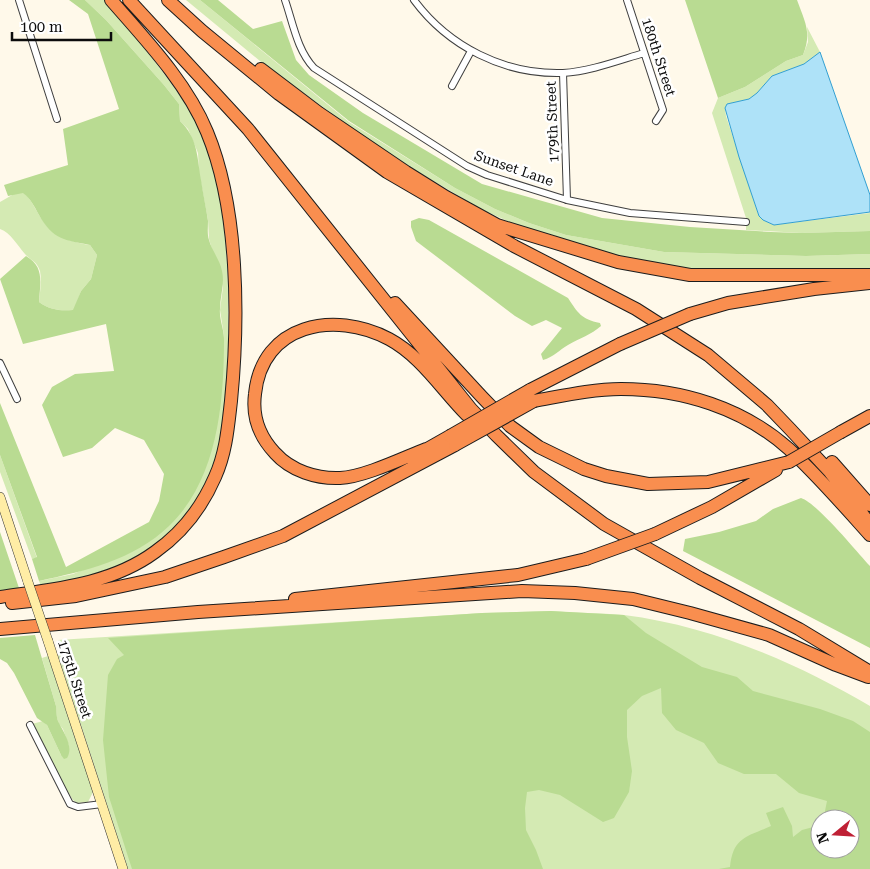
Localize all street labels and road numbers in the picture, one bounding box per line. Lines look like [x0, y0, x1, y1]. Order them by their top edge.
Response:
street label: 180th Street [639, 16, 679, 98]
street label: 179th Street [543, 81, 561, 163]
street label: Sunset Lane [472, 147, 556, 189]
street label: 175th Street [55, 638, 95, 720]

